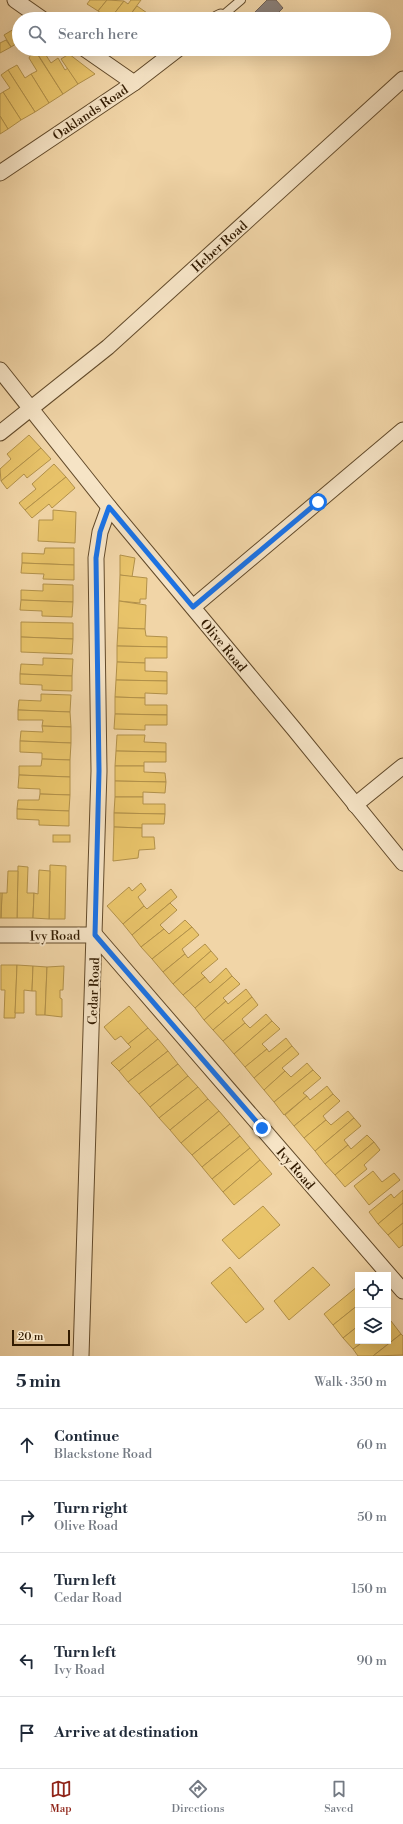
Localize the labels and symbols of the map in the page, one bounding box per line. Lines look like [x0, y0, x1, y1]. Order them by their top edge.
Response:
street label: Oaklands Road [50, 81, 132, 144]
street label: Heber Road [189, 217, 251, 276]
route start [309, 493, 327, 511]
street label: Olive Road [197, 616, 250, 676]
street label: Ivy Road [30, 928, 81, 944]
street label: Cedar Road [85, 956, 103, 1025]
route end [253, 1119, 271, 1137]
street label: Ivy Road [273, 1144, 318, 1193]
scale bar [12, 1328, 70, 1347]

